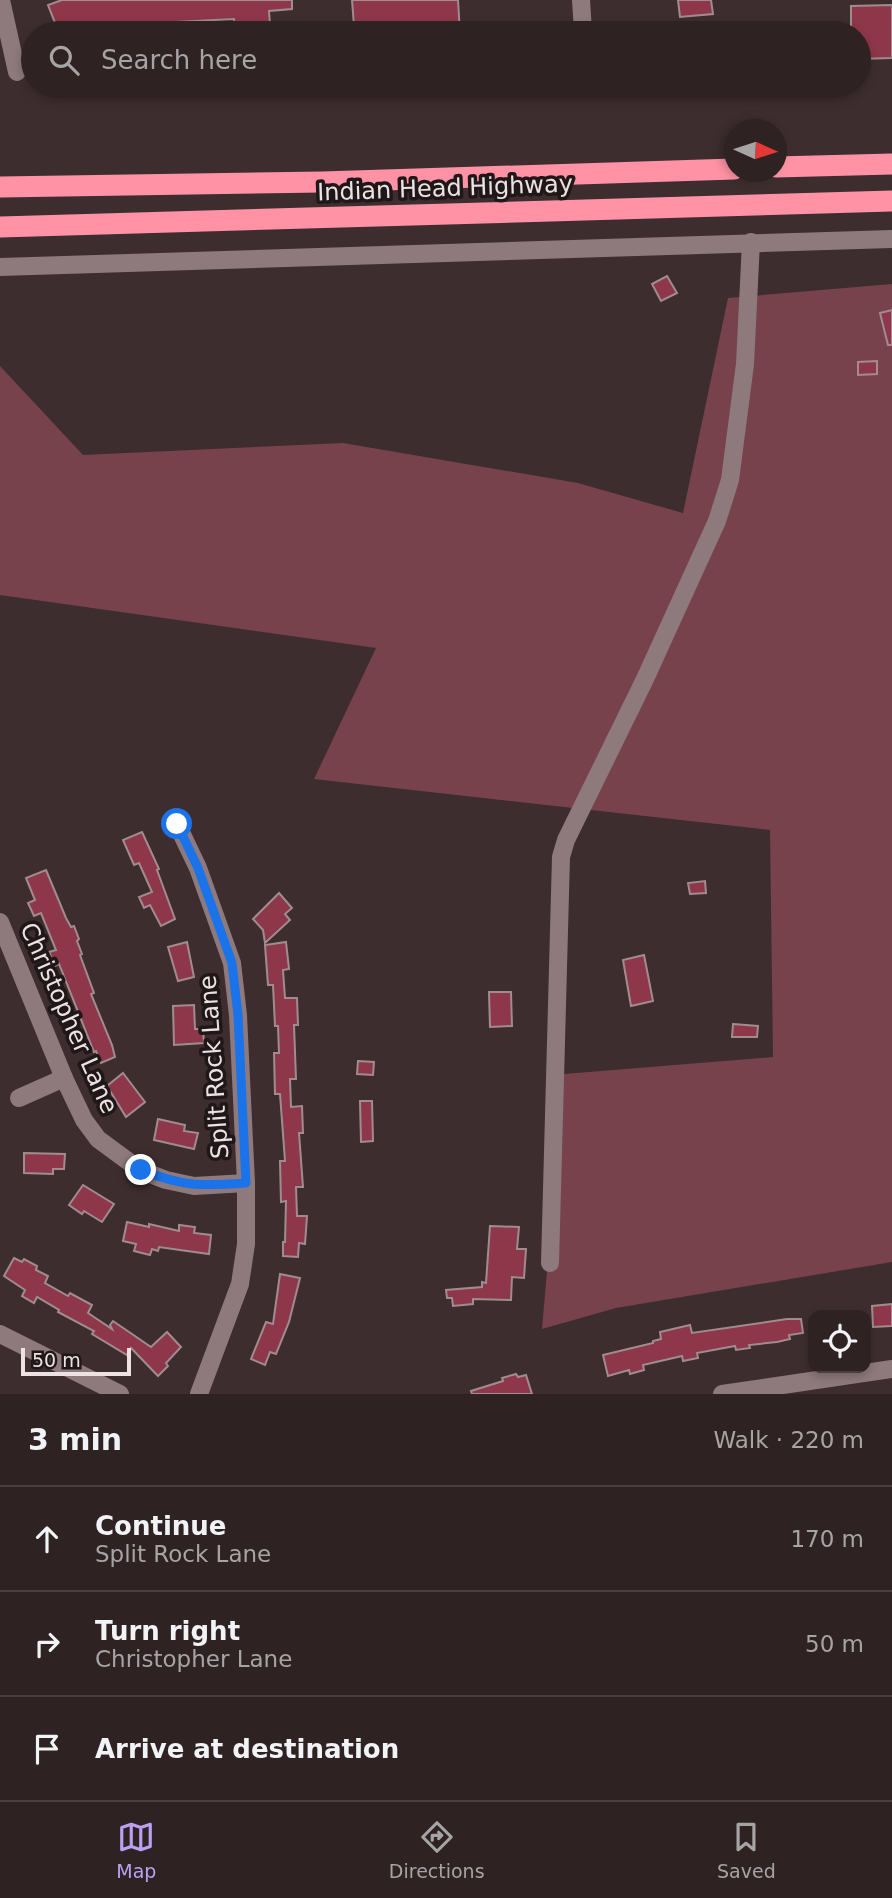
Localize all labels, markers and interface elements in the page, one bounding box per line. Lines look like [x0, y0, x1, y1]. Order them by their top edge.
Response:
search box [21, 21, 871, 98]
icon: search [45, 41, 83, 79]
text: Search here [101, 45, 257, 75]
north arrow [724, 119, 787, 182]
street label: Indian Head Highway [317, 170, 573, 206]
route start [161, 808, 192, 839]
street label: Christopher Lane [14, 918, 124, 1118]
street label: Split Rock Lane [194, 974, 234, 1160]
route end [125, 1154, 156, 1185]
map controls [808, 1310, 871, 1373]
button: locate [808, 1310, 871, 1373]
scale bar [21, 1345, 131, 1377]
text: 50 m [32, 1349, 81, 1371]
text: 3 min [28, 1422, 122, 1457]
text: Walk · 220 m [713, 1427, 864, 1453]
text: Continue [95, 1511, 226, 1541]
icon: ahead [28, 1520, 66, 1558]
text: 170 m [790, 1526, 864, 1552]
text: Split Rock Lane [95, 1541, 271, 1567]
text: Turn right [95, 1616, 240, 1646]
icon: right [28, 1625, 66, 1663]
text: 50 m [805, 1631, 864, 1657]
text: Christopher Lane [95, 1646, 292, 1672]
icon: arrive [28, 1730, 66, 1768]
text: Arrive at destination [95, 1734, 399, 1764]
tab: Map [116, 1818, 156, 1882]
tab: Directions [389, 1818, 485, 1882]
tab: Saved [717, 1818, 776, 1882]

